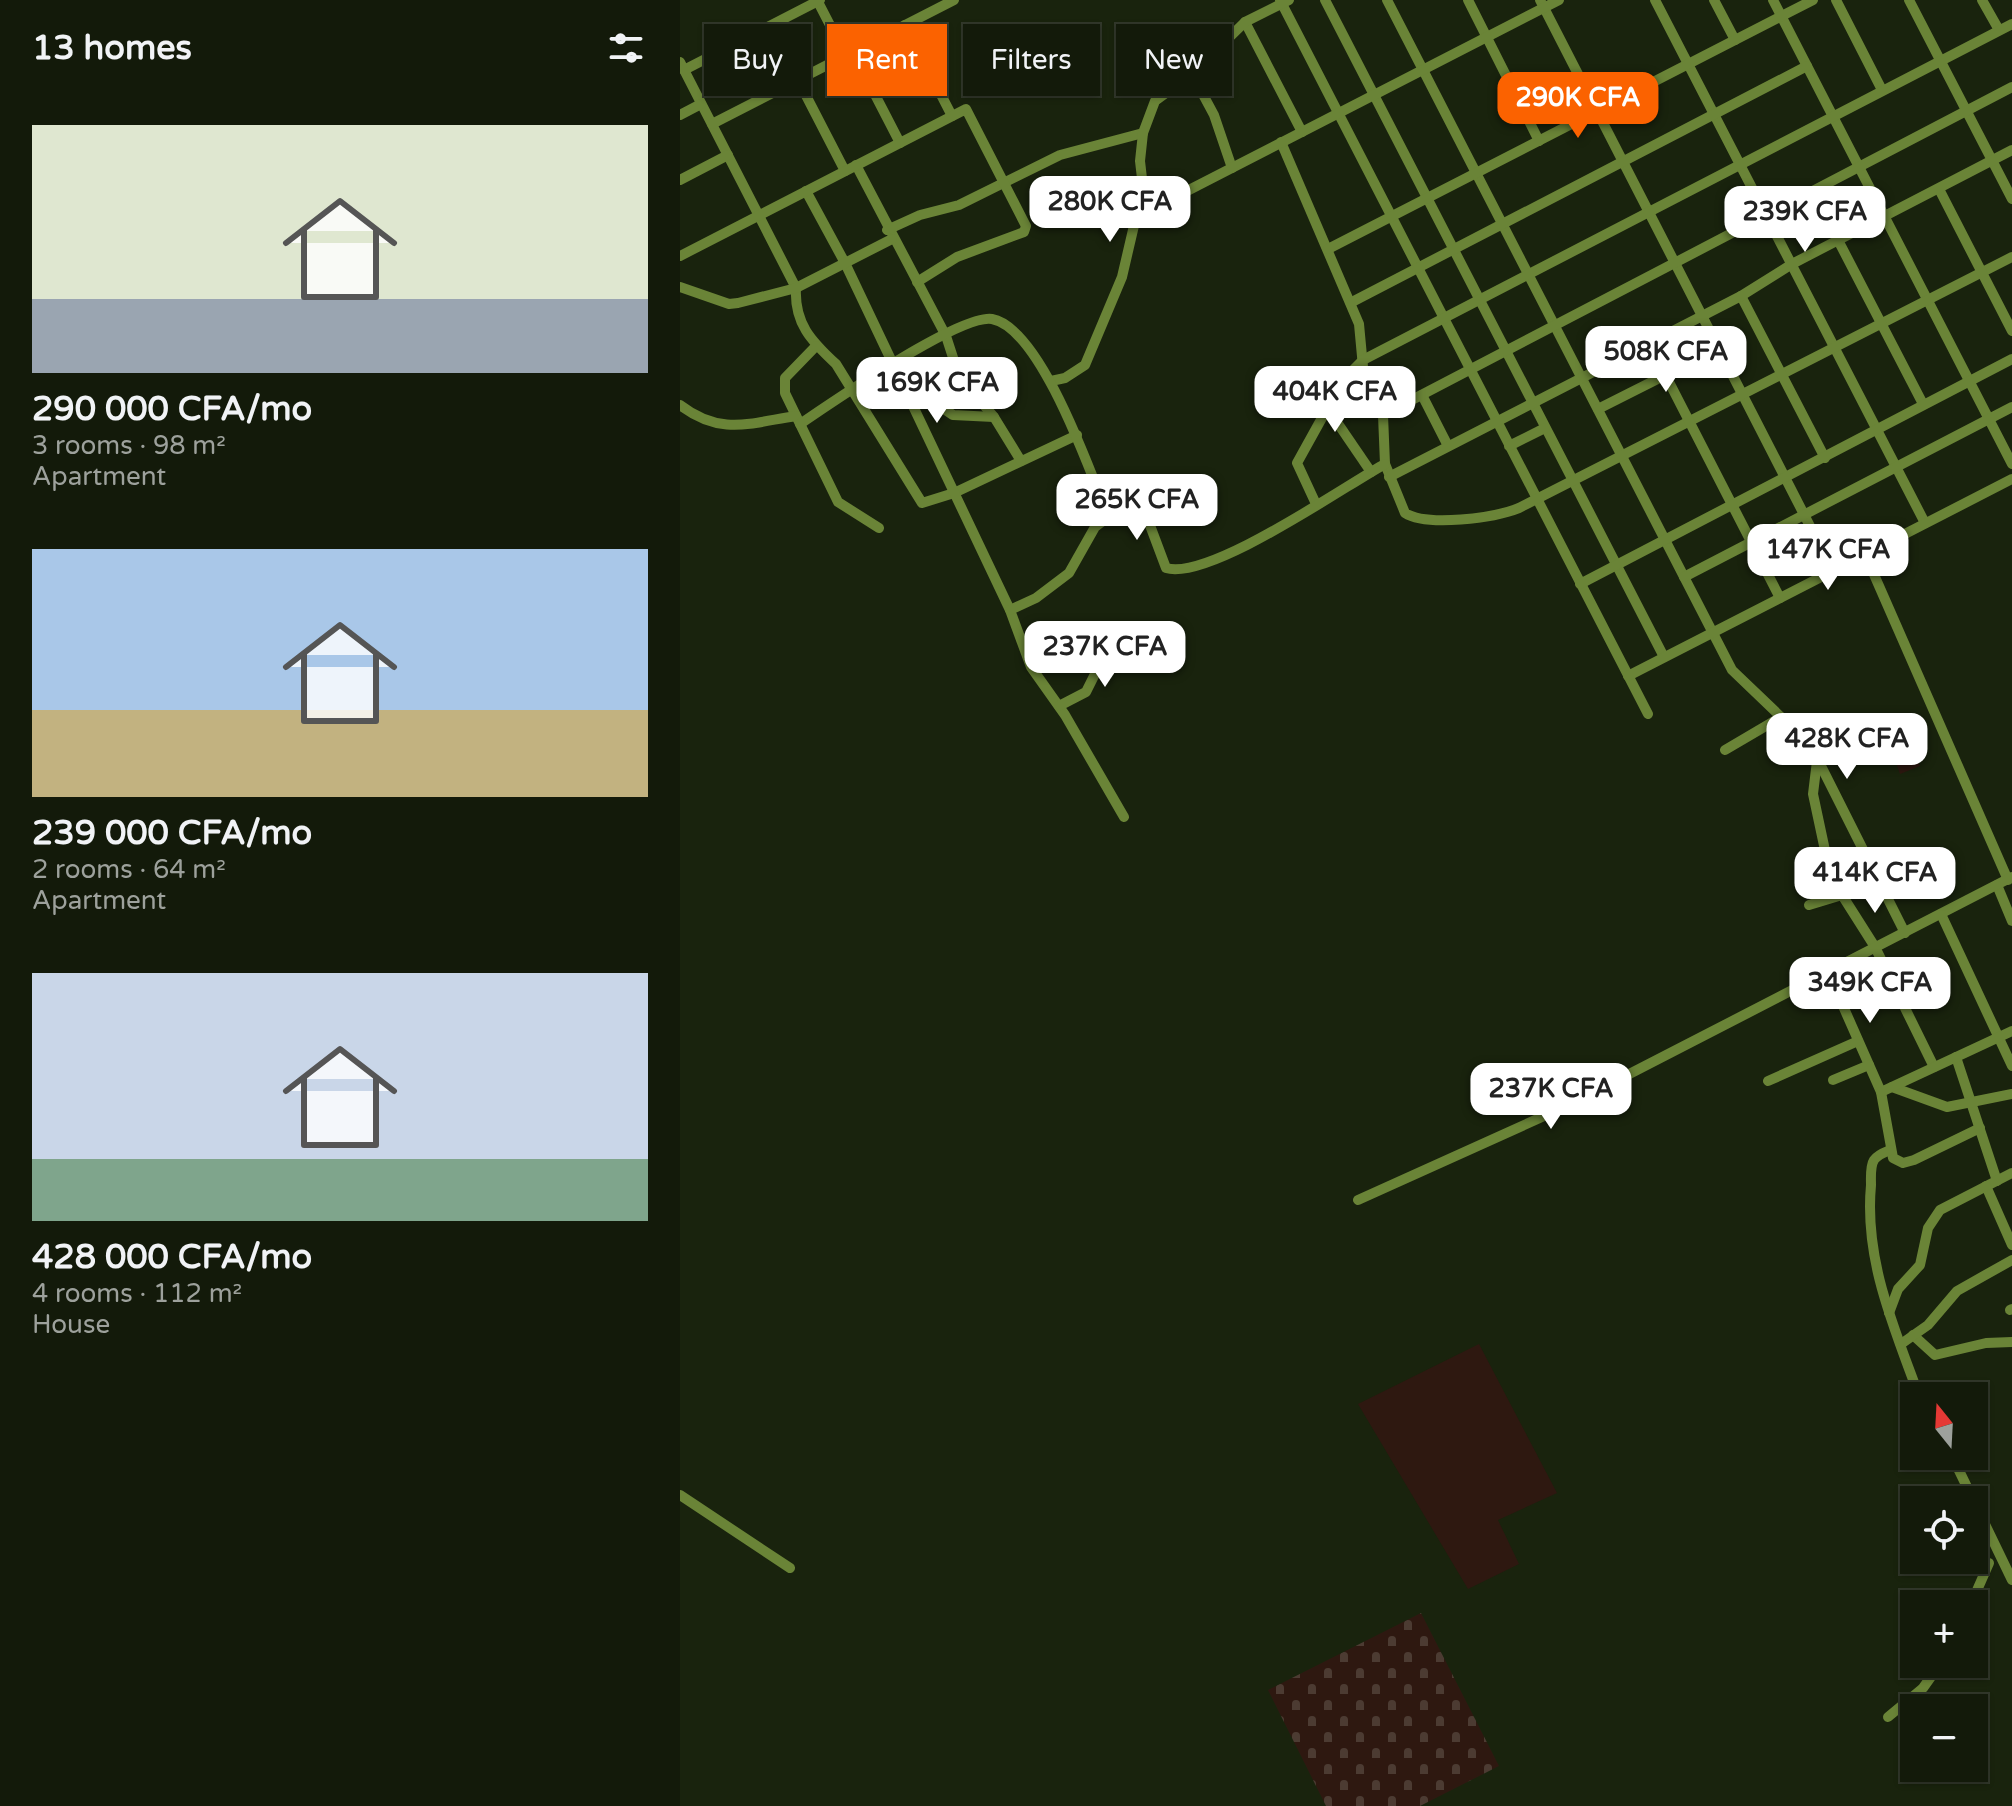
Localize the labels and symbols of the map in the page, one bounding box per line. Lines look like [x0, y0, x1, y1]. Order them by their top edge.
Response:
pin: 290K CFA [1495, 72, 1661, 140]
pin: 280K CFA [1027, 176, 1193, 244]
pin: 239K CFA [1722, 186, 1888, 254]
pin: 508K CFA [1583, 326, 1749, 394]
pin: 169K CFA [854, 357, 1020, 425]
pin: 404K CFA [1252, 366, 1418, 434]
pin: 265K CFA [1054, 474, 1220, 542]
pin: 147K CFA [1745, 524, 1911, 592]
pin: 237K CFA [1022, 621, 1188, 689]
pin: 428K CFA [1764, 713, 1930, 781]
pin: 414K CFA [1792, 847, 1958, 915]
pin: 349K CFA [1787, 957, 1953, 1025]
pin: 237K CFA [1468, 1063, 1634, 1131]
north arrow [1900, 1382, 1988, 1470]

